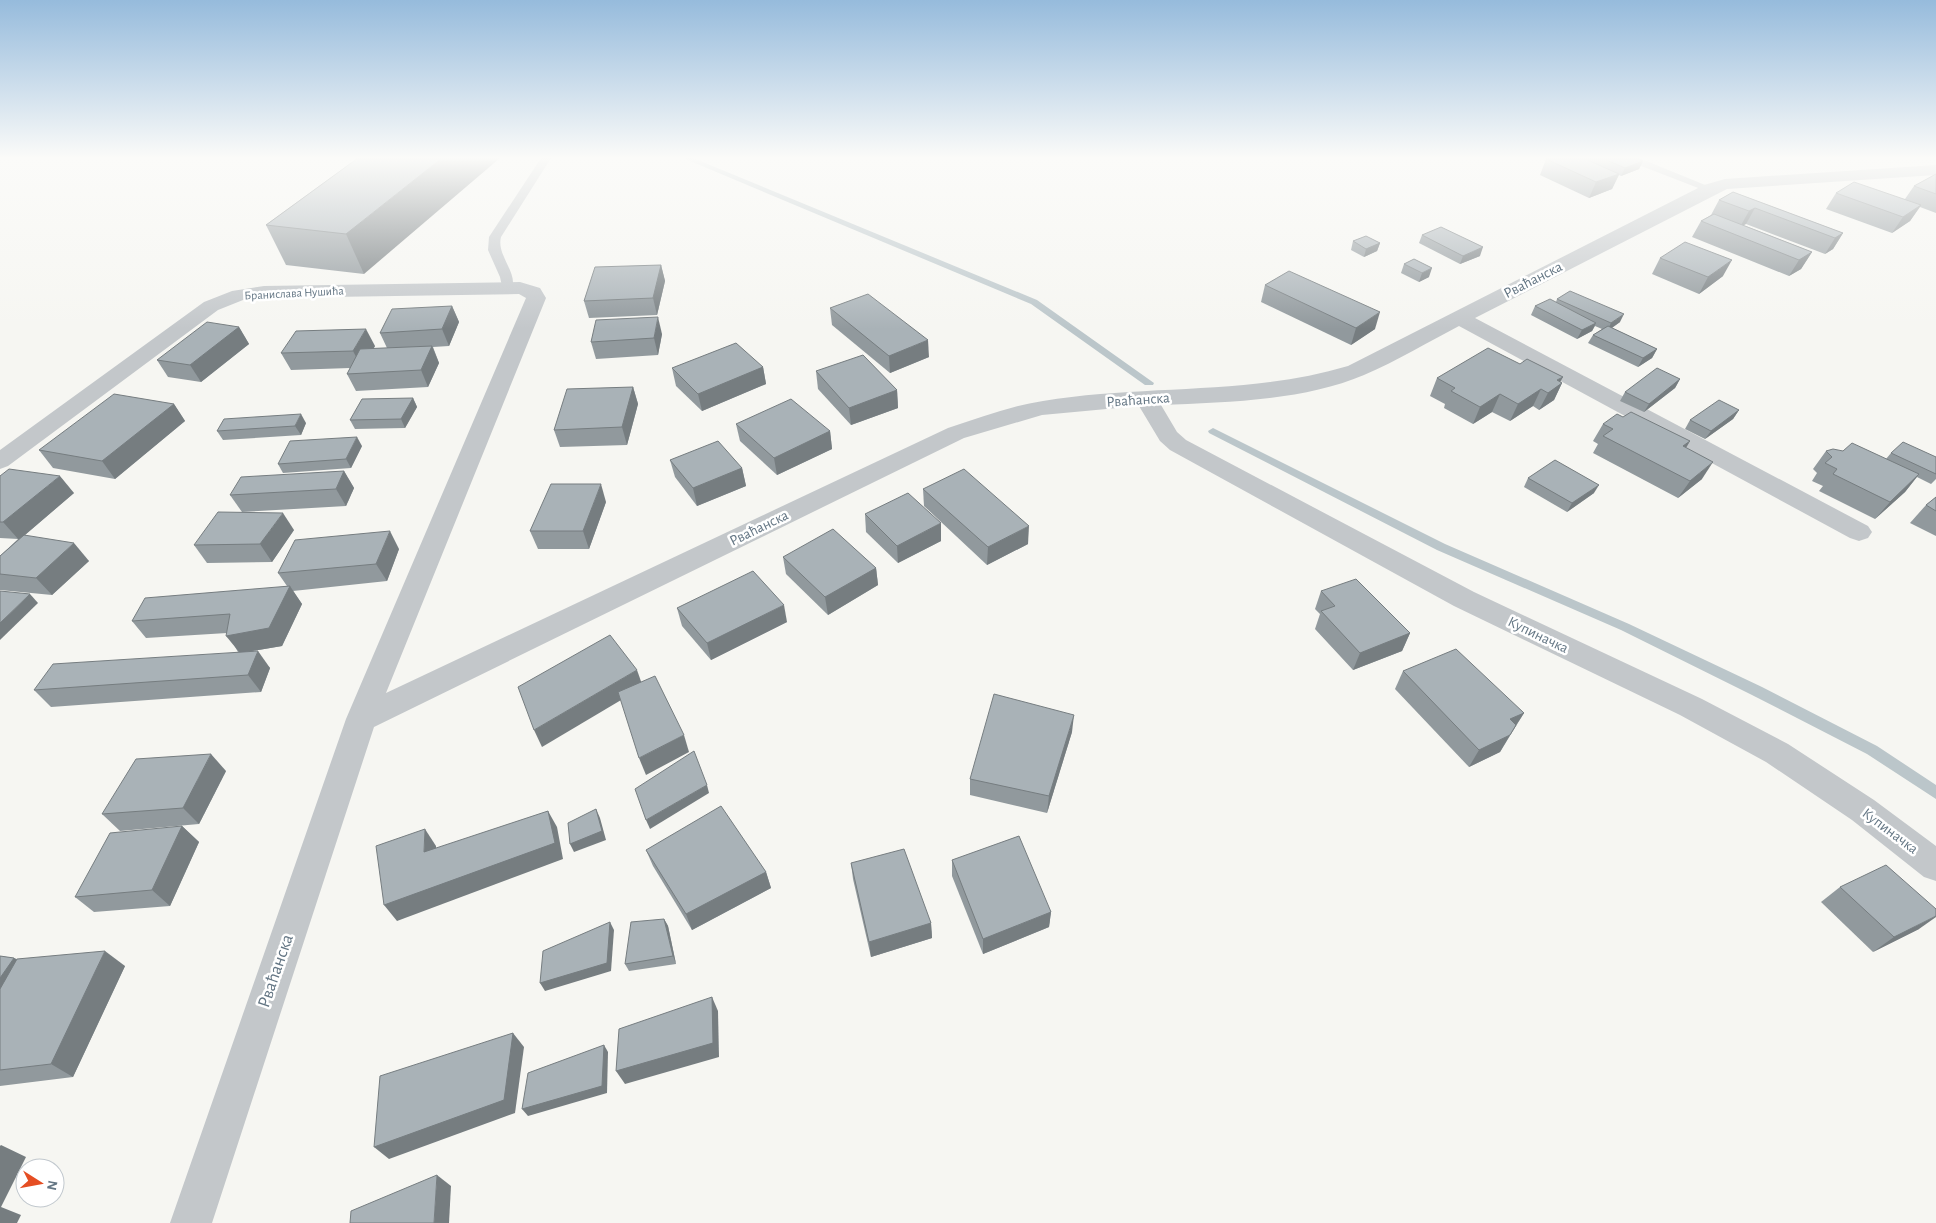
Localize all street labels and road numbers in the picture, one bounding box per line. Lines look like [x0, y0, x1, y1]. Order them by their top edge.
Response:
street label: Рваћанска [1501, 259, 1565, 301]
street label: Бранислава Нушића [244, 284, 345, 303]
street label: Рваћанска [1106, 390, 1170, 410]
street label: Рваћанска [727, 507, 791, 549]
street label: Купиначка [1505, 614, 1571, 656]
street label: Купиначка [1859, 805, 1921, 857]
street label: Рваћанска [255, 932, 297, 1010]

